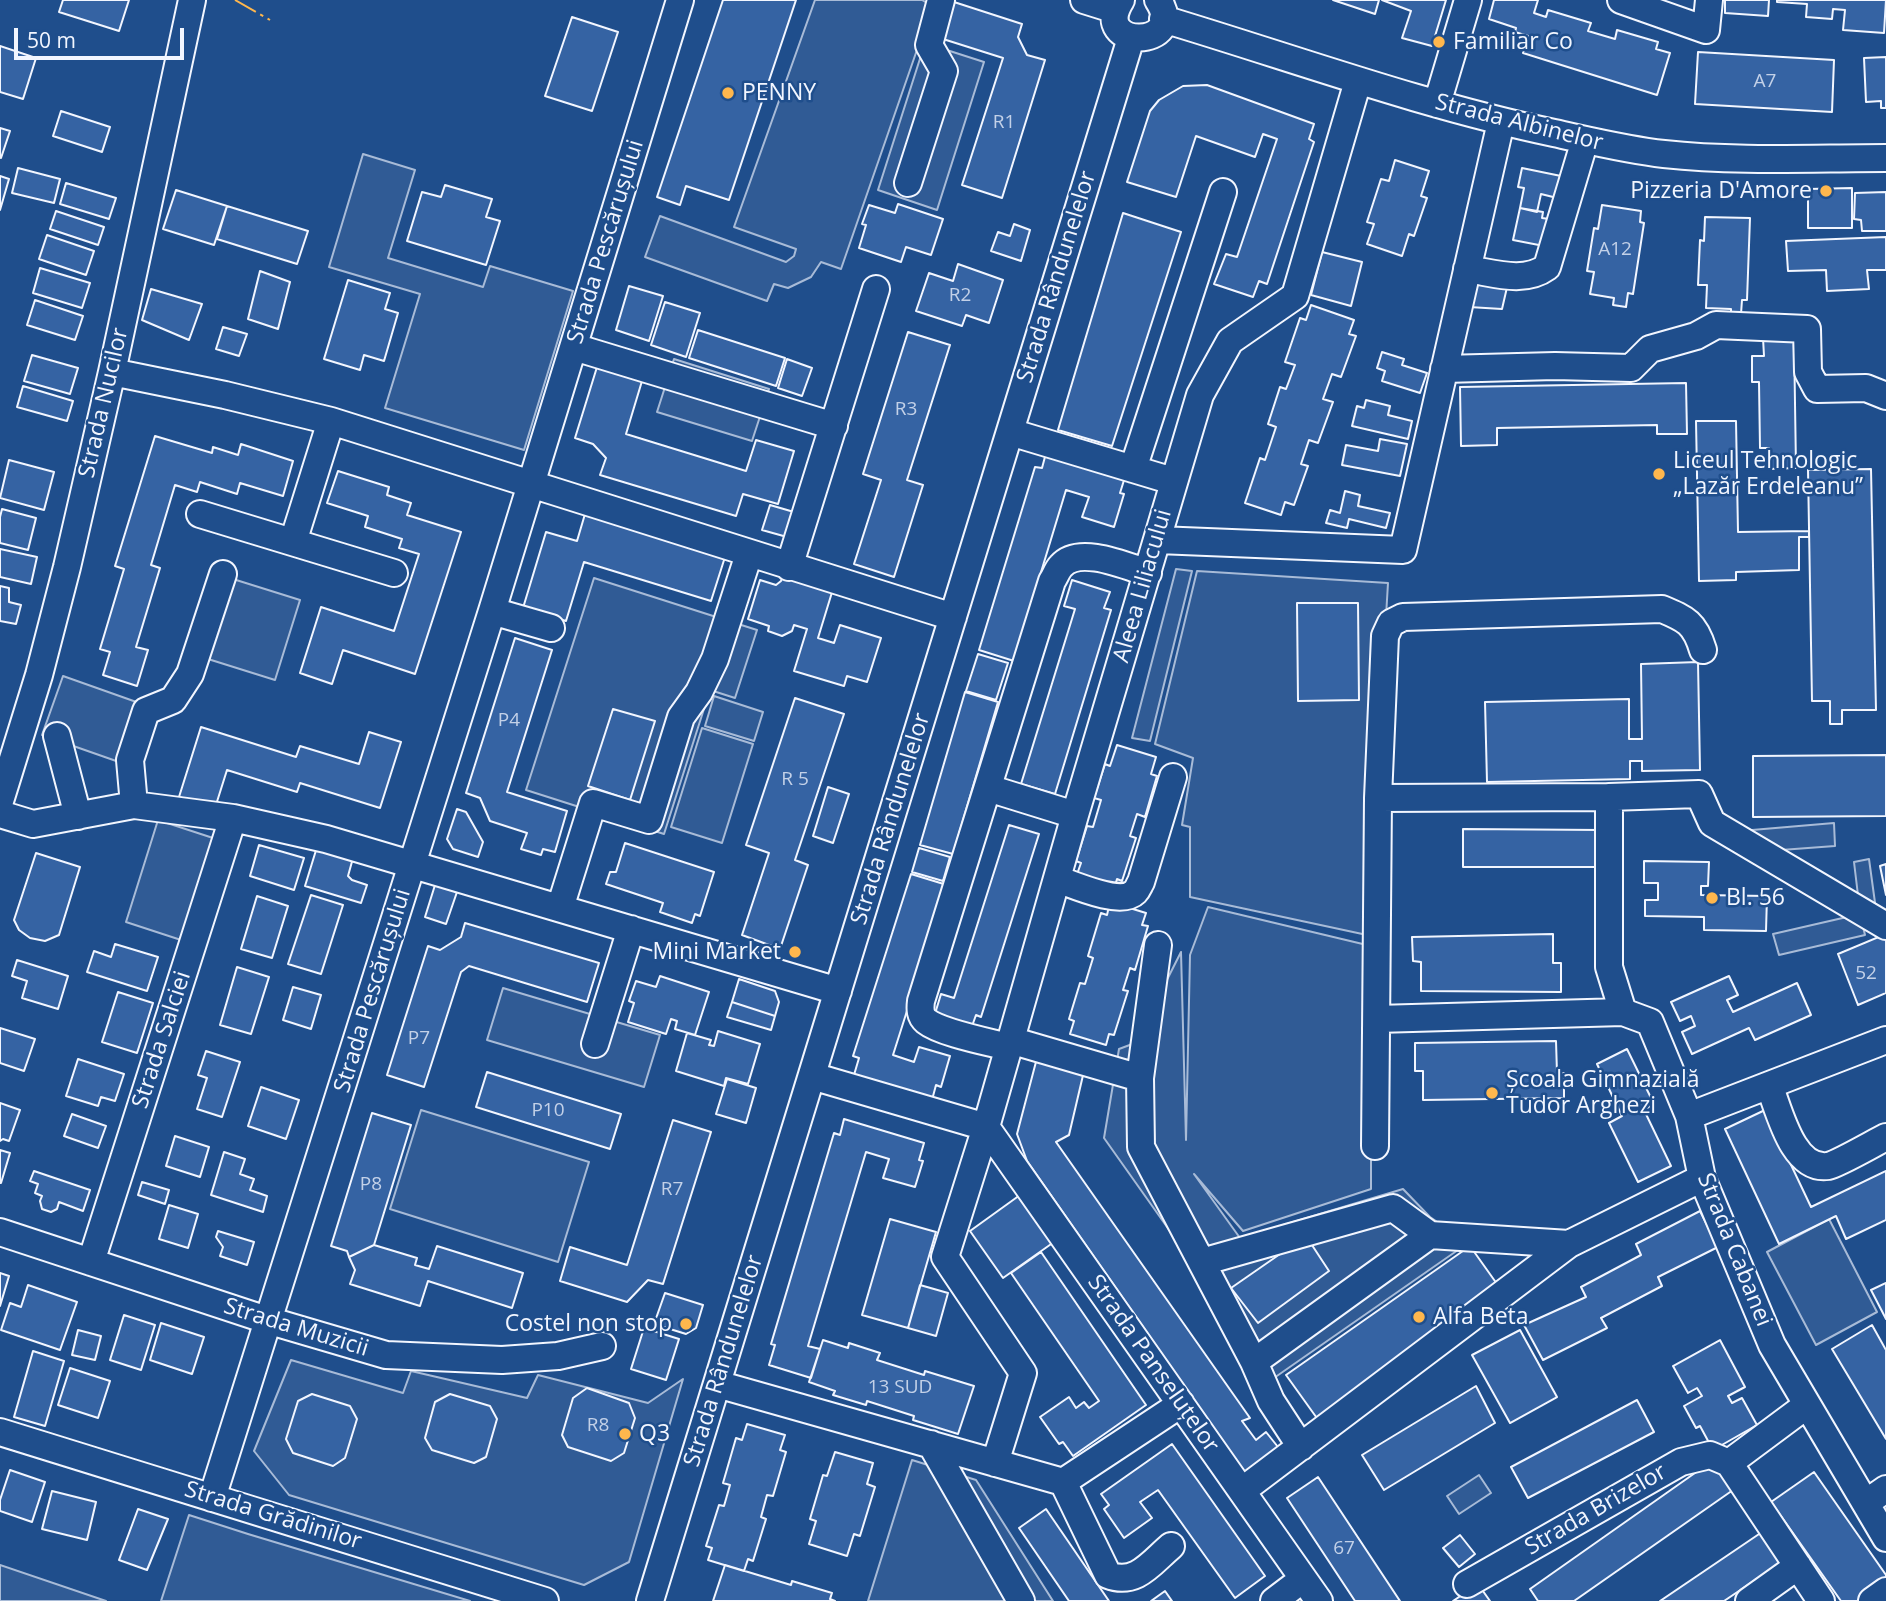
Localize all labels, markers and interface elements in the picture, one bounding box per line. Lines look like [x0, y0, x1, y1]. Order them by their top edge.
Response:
scale bar [18, 14, 187, 58]
text: 50 m [27, 26, 76, 54]
place label: Familiar Co [1453, 28, 1573, 56]
marker: Familiar Co [1431, 34, 1447, 50]
house number: A7 [1754, 71, 1776, 93]
place label: PENNY [742, 79, 816, 107]
marker: PENNY [720, 85, 736, 101]
street label: Strada Albinelor [1432, 89, 1606, 157]
house number: R1 [993, 112, 1015, 134]
street label: Strada Pescărușului [562, 137, 650, 347]
street label: Strada Rândunelelor [1012, 168, 1102, 386]
place label: Pizzeria D'Amore [1630, 177, 1812, 205]
marker: Pizzeria D'Amore [1818, 183, 1834, 199]
house number: A12 [1598, 239, 1632, 261]
house number: R2 [949, 285, 971, 307]
street label: Strada Nucilor [73, 325, 135, 481]
house number: R3 [895, 399, 917, 421]
place label: Liceul Tehnologic „Lazăr Erdeleanu” [1673, 447, 1863, 501]
marker: Liceul Tehnologic „Lazăr Erdeleanu” [1651, 466, 1667, 482]
street label: Aleea Liliacului [1108, 506, 1178, 666]
house number: P4 [498, 710, 520, 732]
street label: Strada Rândunelelor [846, 710, 936, 928]
house number: R 5 [781, 769, 809, 791]
place label: Bl. 56 [1726, 884, 1785, 912]
street label: Strada Pescărușului [329, 886, 417, 1096]
marker: Bl. 56 [1704, 890, 1720, 906]
place label: Mini Market [653, 938, 781, 966]
marker: Mini Market [787, 944, 803, 960]
house number: 52 [1855, 963, 1877, 985]
street label: Strada Salciei [127, 968, 197, 1112]
house number: P7 [408, 1028, 430, 1050]
place label: Școala Gimnazială Tudor Arghezi [1506, 1066, 1699, 1120]
marker: Școala Gimnazială Tudor Arghezi [1484, 1085, 1500, 1101]
house number: P10 [531, 1100, 565, 1122]
street label: Strada Cabanei [1691, 1169, 1777, 1331]
house number: P8 [360, 1174, 382, 1196]
house number: R7 [661, 1179, 683, 1201]
street label: Strada Rândunelelor [679, 1252, 769, 1470]
street label: Strada Panseluțelor [1081, 1270, 1225, 1458]
street label: Strada Muzicii [220, 1293, 372, 1363]
place label: Alfa Beta [1433, 1303, 1529, 1331]
marker: Alfa Beta [1411, 1309, 1427, 1325]
place label: Costel non stop [505, 1310, 672, 1338]
marker: Costel non stop [678, 1316, 694, 1332]
house number: 13 SUD [868, 1377, 932, 1399]
house number: R8 [587, 1415, 609, 1437]
place label: Q3 [639, 1420, 670, 1448]
marker: Q3 [617, 1426, 633, 1442]
street label: Strada Brizelor [1520, 1458, 1672, 1562]
street label: Strada Grădinilor [181, 1476, 365, 1556]
house number: 67 [1333, 1538, 1355, 1560]

